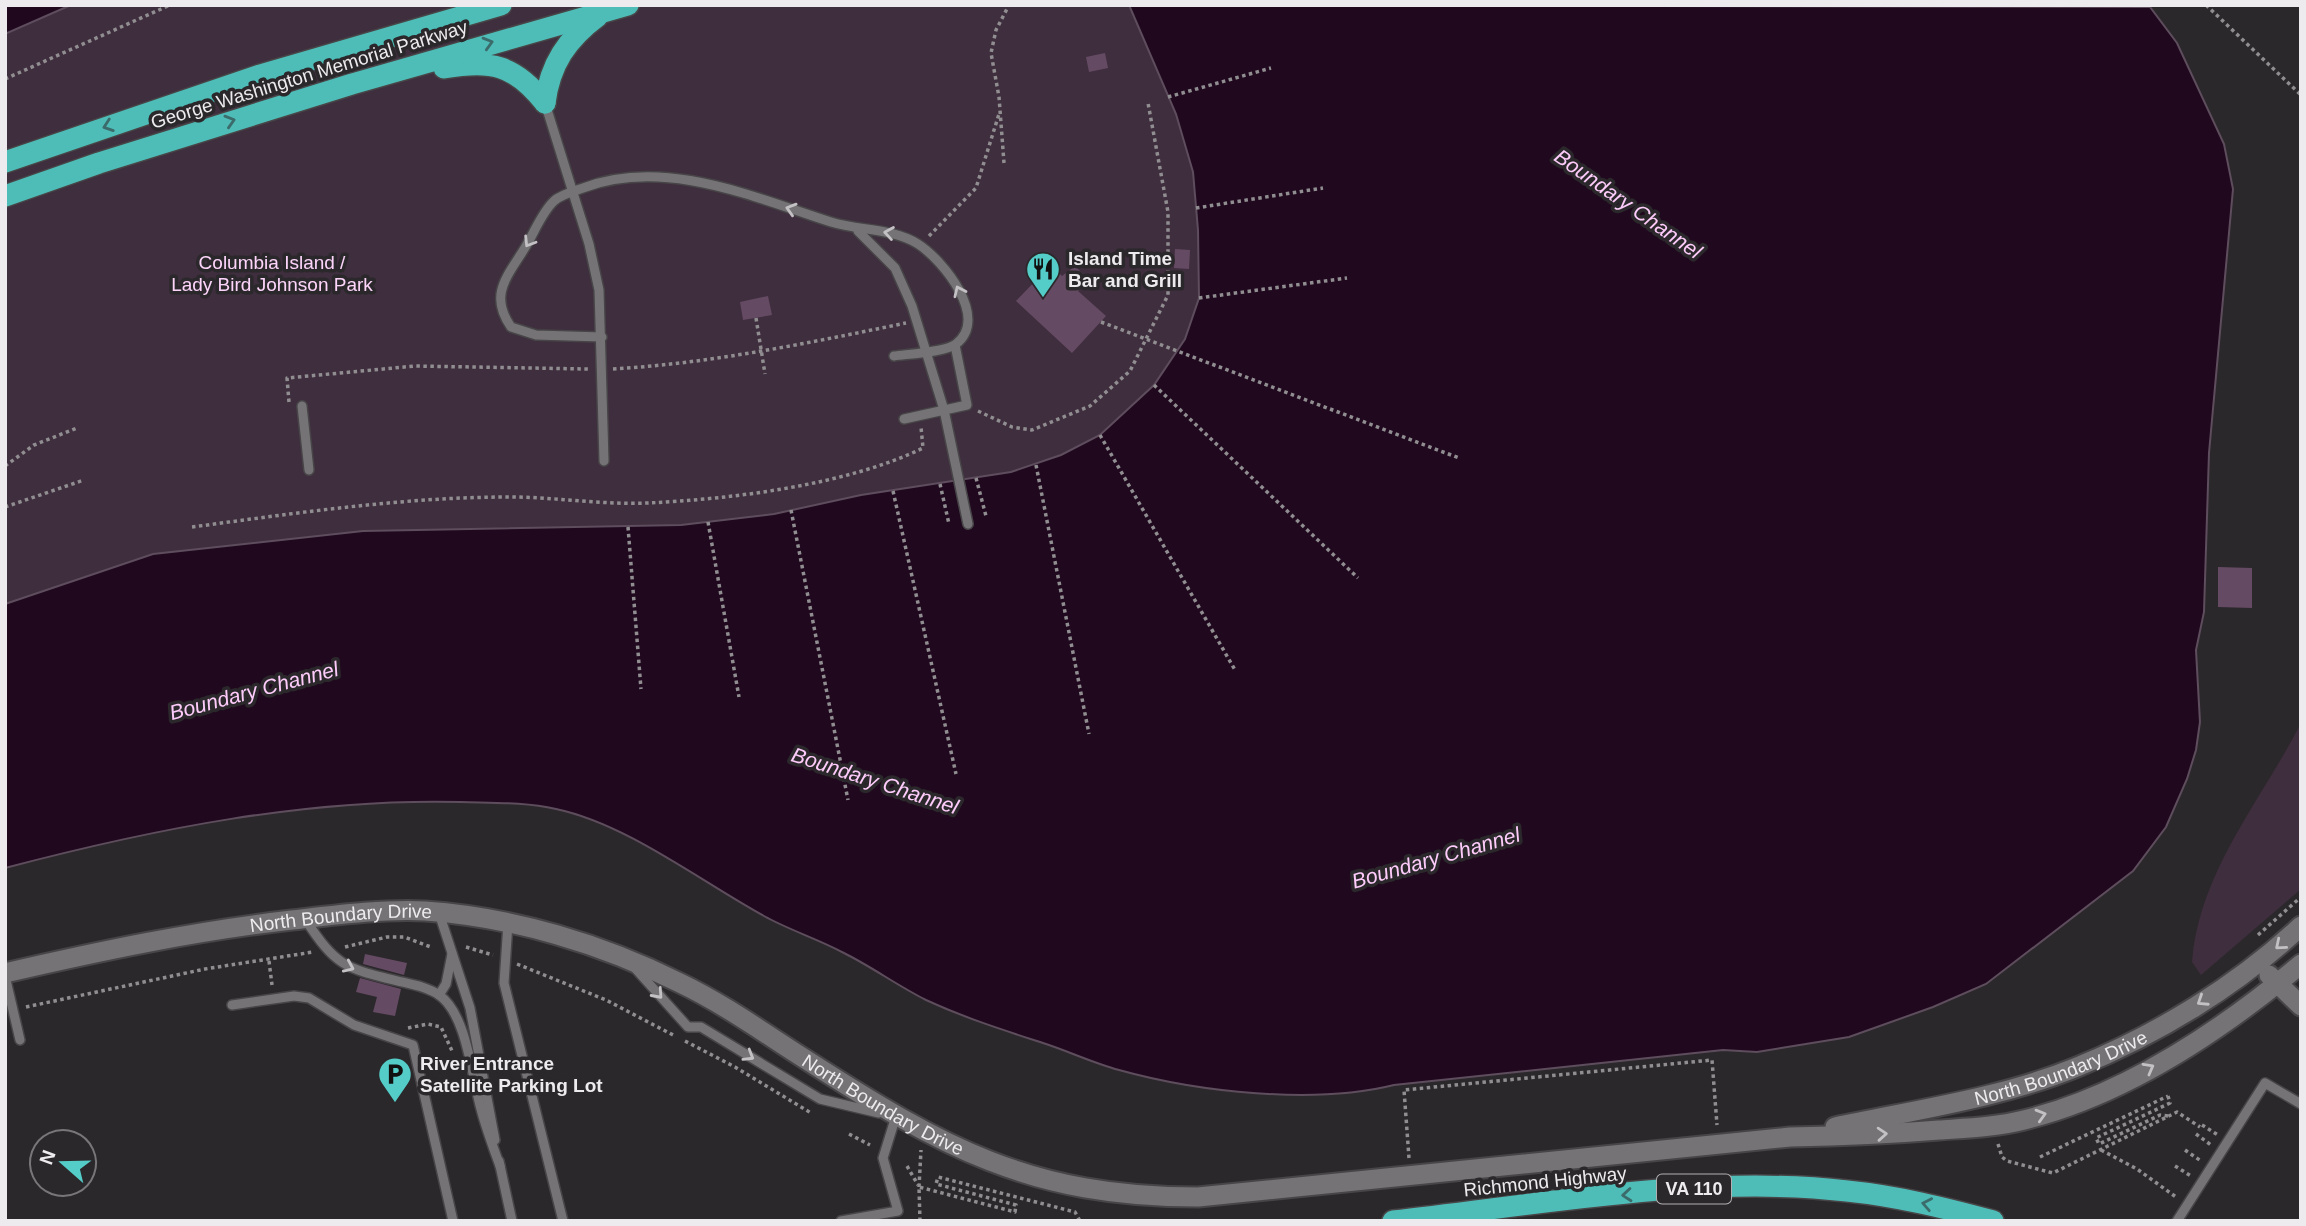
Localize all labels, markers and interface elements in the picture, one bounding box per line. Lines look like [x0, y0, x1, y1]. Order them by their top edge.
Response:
street label: George Washington Memorial Parkway [148, 16, 470, 133]
one-way arrow [481, 37, 493, 52]
one-way arrow [224, 115, 236, 130]
one-way arrow [102, 118, 114, 132]
water label: Boundary Channel [1550, 144, 1707, 264]
one-way arrow [786, 203, 798, 218]
one-way arrow [883, 226, 895, 241]
one-way arrow [524, 234, 537, 247]
place label: Island Time Bar and Grill [1068, 248, 1182, 291]
restaurant icon: Island Time Bar and Grill [1024, 250, 1062, 299]
park label: Columbia Island / Lady Bird Johnson Park [171, 252, 373, 295]
one-way arrow [953, 286, 967, 298]
water label: Boundary Channel [167, 657, 342, 724]
water label: Boundary Channel [789, 743, 963, 819]
water label: Boundary Channel [1349, 822, 1524, 893]
street label: North Boundary Drive [249, 901, 433, 936]
one-way arrow [2275, 937, 2288, 949]
one-way arrow [342, 959, 355, 973]
one-way arrow [650, 986, 663, 999]
one-way arrow [2196, 993, 2209, 1006]
street label: North Boundary Drive [1972, 1026, 2151, 1109]
one-way arrow [741, 1047, 754, 1060]
street label: North Boundary Drive [798, 1050, 967, 1160]
place label: River Entrance Satellite Parking Lot [420, 1053, 603, 1096]
parking icon: River Entrance Satellite Parking Lot [376, 1055, 414, 1104]
one-way arrow [2142, 1063, 2154, 1076]
one-way arrow [2035, 1109, 2047, 1124]
one-way arrow [1877, 1127, 1888, 1142]
north arrow [28, 1128, 98, 1198]
text: N [35, 1147, 60, 1167]
street label: Richmond Highway [1463, 1162, 1628, 1200]
road number: VA 110 [1657, 1174, 1731, 1204]
one-way arrow [1621, 1187, 1632, 1202]
one-way arrow [1921, 1197, 1933, 1212]

